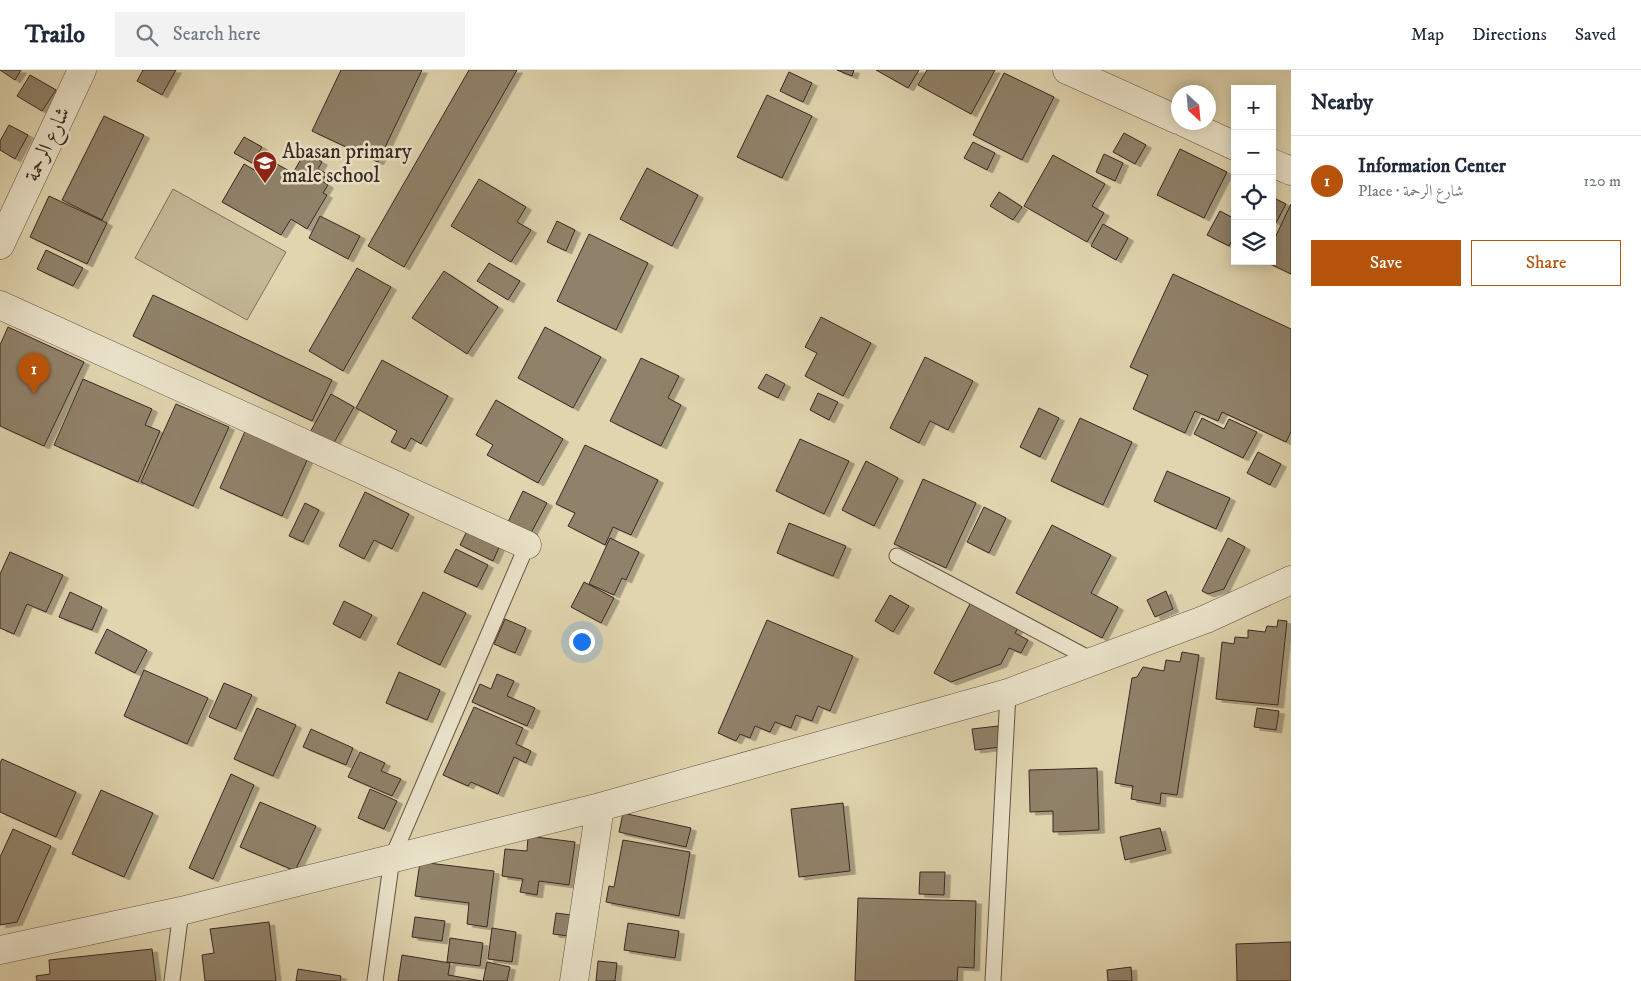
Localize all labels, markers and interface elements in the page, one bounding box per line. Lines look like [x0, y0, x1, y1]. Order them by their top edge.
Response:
search box [115, 12, 465, 57]
text: Trailo [25, 20, 85, 50]
icon: search [133, 21, 161, 49]
text: Search here [173, 23, 261, 46]
text: Map [1411, 24, 1444, 46]
text: Directions [1472, 24, 1547, 46]
text: Saved [1575, 24, 1616, 46]
north arrow [1171, 85, 1216, 130]
map controls [1231, 85, 1276, 265]
button: + [1231, 85, 1276, 130]
text: Nearby [1311, 90, 1373, 116]
street label: شارع الرحمة [19, 103, 80, 188]
button: − [1231, 130, 1276, 175]
place label: Abasan primary male school [282, 139, 413, 189]
school or university icon: Abasan primary male school [252, 150, 278, 184]
text: Information Center [1358, 155, 1506, 178]
text: 1 [1324, 171, 1330, 191]
text: 120 m [1583, 171, 1621, 191]
button: locate [1231, 175, 1276, 220]
text: Place · شارع الرحمة [1358, 181, 1464, 201]
button: layers [1231, 220, 1276, 265]
button: Save [1311, 240, 1461, 286]
button: Share [1471, 240, 1621, 286]
pin: 1 [18, 353, 50, 394]
your location [569, 629, 595, 655]

